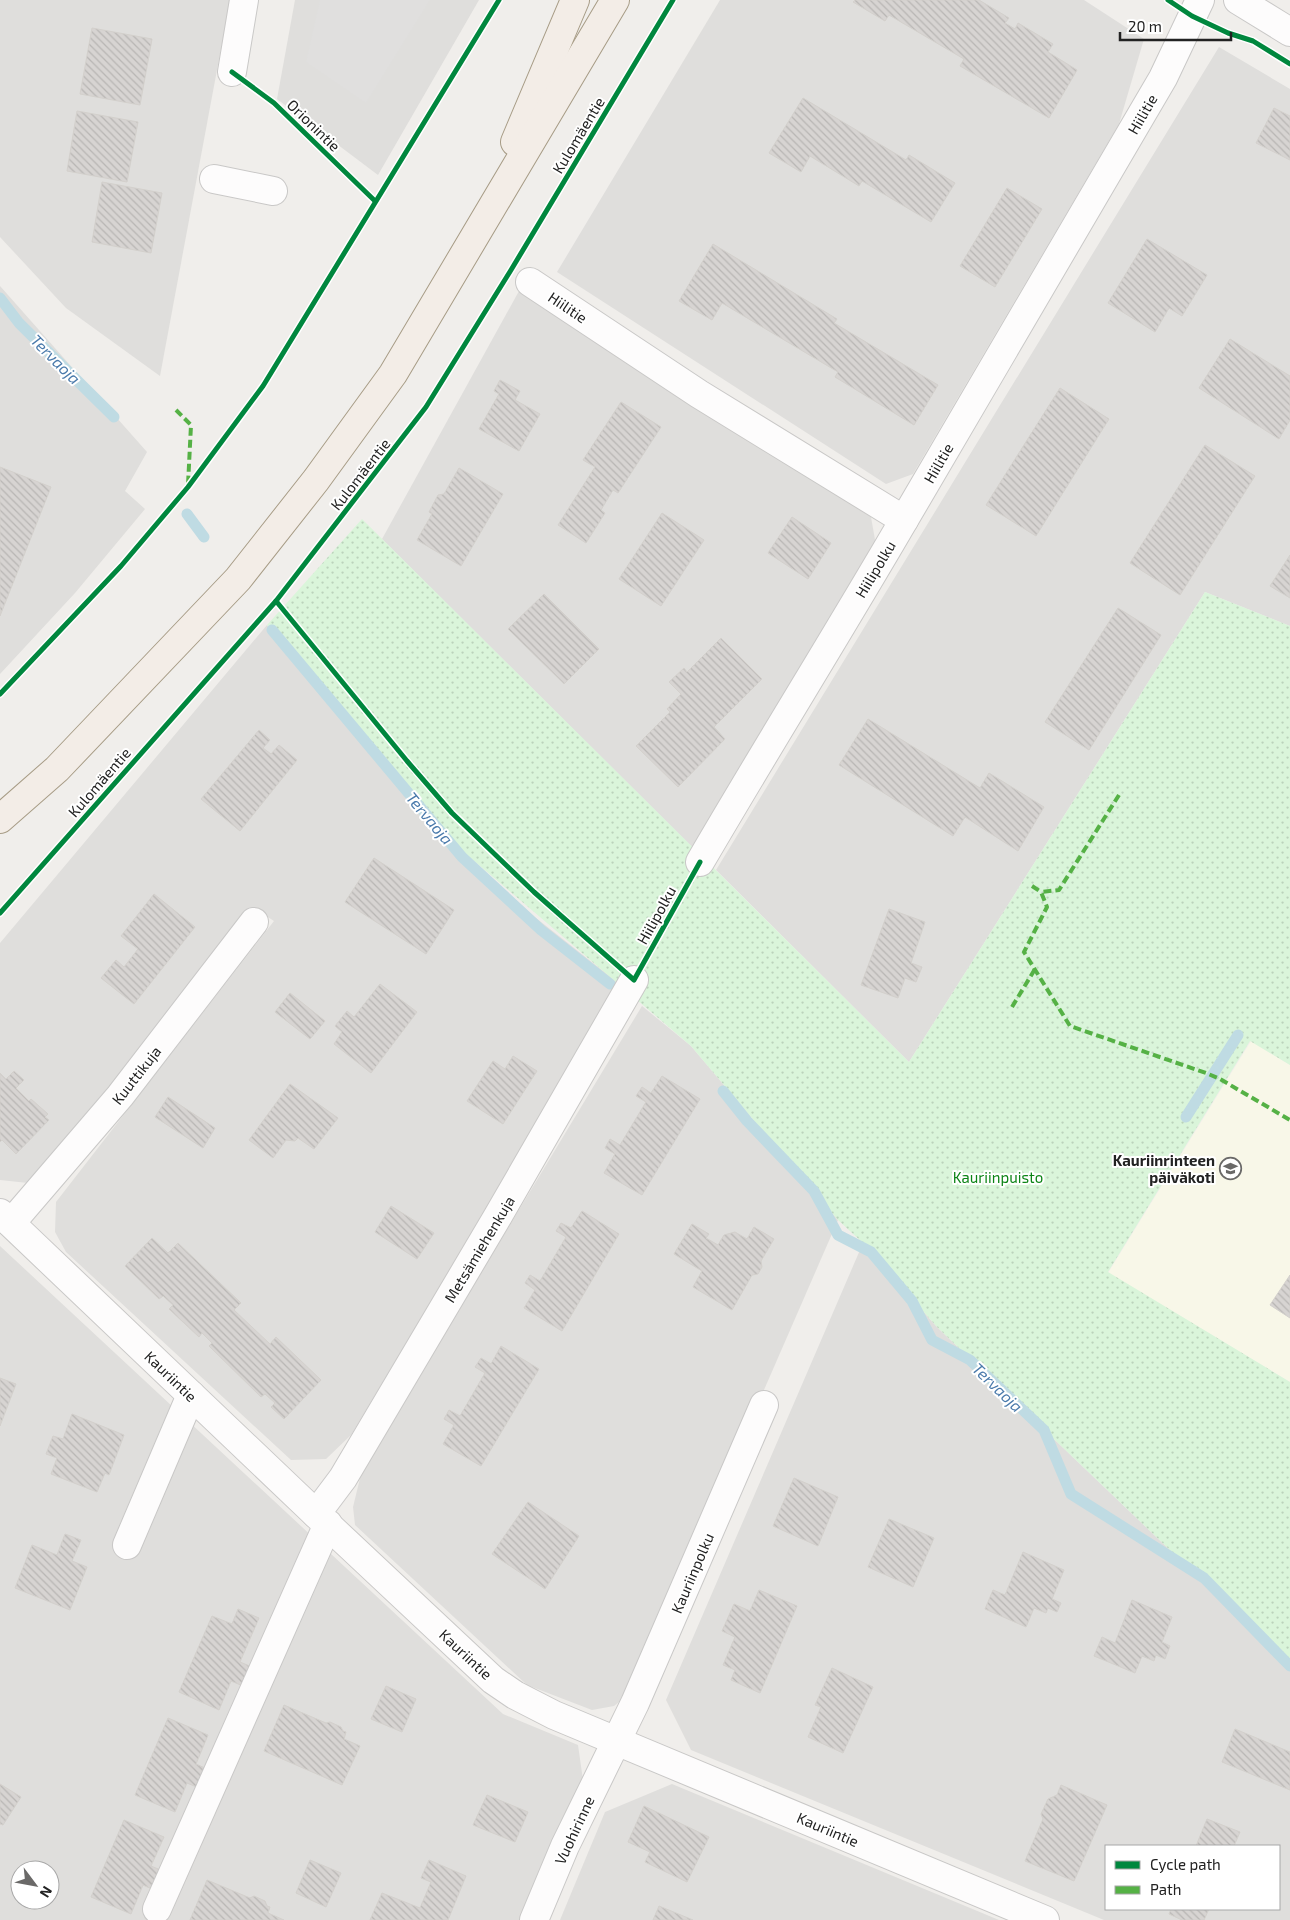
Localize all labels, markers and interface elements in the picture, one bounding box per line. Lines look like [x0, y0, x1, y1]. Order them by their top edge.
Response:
scale bar [1120, 10, 1231, 42]
text: 20 m [1128, 17, 1162, 35]
street label: Hiilitie [1123, 91, 1161, 137]
street label: Kulomäentie [548, 94, 608, 176]
street label: Orionintie [284, 95, 344, 155]
street label: Hiilitie [545, 287, 591, 327]
water label: Tervaoja [27, 330, 85, 388]
street label: Kulomäentie [326, 435, 394, 513]
street label: Hiilitie [919, 440, 957, 486]
street label: Hiilipolku [851, 537, 899, 601]
street label: Kulomäentie [64, 744, 134, 820]
water label: Tervaoja [402, 788, 457, 849]
street label: Hiilipolku [633, 883, 679, 947]
street label: Kuuttikuja [108, 1042, 165, 1108]
place label: Kauriinrinteen päiväkoti [1113, 1151, 1215, 1186]
school or university icon: Kauriinrinteen päiväkoti [1219, 1157, 1243, 1181]
park label: Kauriinpuisto [953, 1168, 1043, 1186]
street label: Metsämiehenkuja [440, 1192, 519, 1306]
street label: Kauriintie [141, 1347, 201, 1405]
water label: Tervaoja [968, 1359, 1027, 1416]
street label: Kauriinpolku [667, 1530, 717, 1616]
street label: Kauriintie [436, 1625, 496, 1683]
street label: Vuohirinne [550, 1793, 598, 1867]
street label: Kauriintie [794, 1808, 862, 1850]
legend [1105, 1845, 1280, 1910]
text: Cycle path [1150, 1855, 1221, 1873]
north arrow [10, 1860, 60, 1910]
text: Path [1150, 1880, 1181, 1898]
text: N [37, 1883, 56, 1901]

